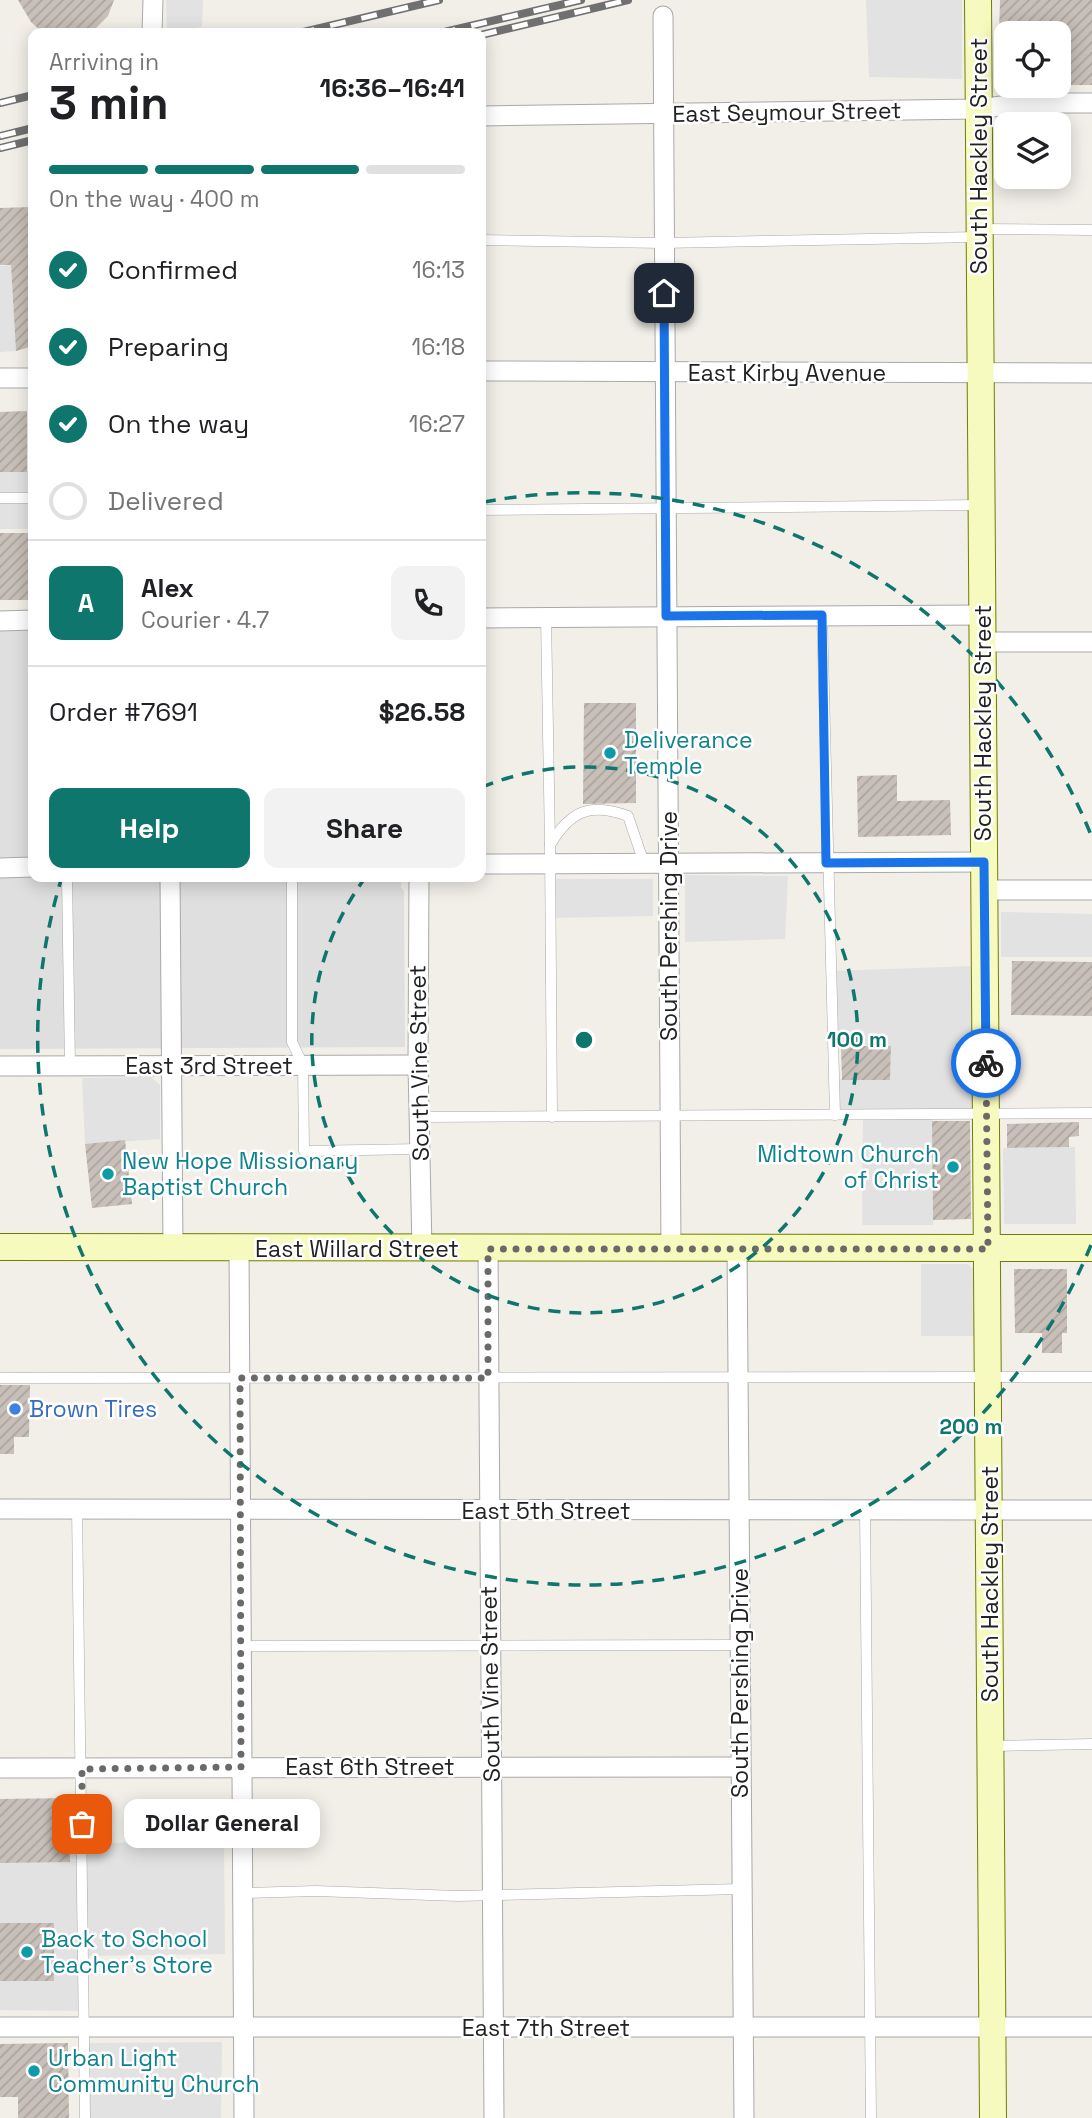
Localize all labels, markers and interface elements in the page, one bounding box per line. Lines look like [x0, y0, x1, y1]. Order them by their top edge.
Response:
map controls [994, 21, 1071, 189]
button: locate [994, 21, 1071, 98]
street label: South Hackley Street [964, 38, 994, 274]
text: Arriving in [49, 47, 159, 77]
text: 16:36–16:41 [320, 71, 465, 105]
text: 3 min [49, 74, 169, 132]
street label: East Seymour Street [672, 95, 902, 129]
button: layers [994, 112, 1071, 189]
text: On the way · 400 m [49, 184, 260, 214]
icon: check [49, 251, 87, 289]
text: Confirmed [108, 253, 238, 287]
text: 16:13 [412, 255, 465, 285]
pin [634, 263, 694, 323]
icon: home [645, 274, 683, 312]
icon: check [49, 328, 87, 366]
text: Preparing [108, 330, 229, 364]
text: 16:18 [412, 332, 465, 362]
street label: East Kirby Avenue [688, 358, 886, 388]
icon: check [49, 405, 87, 443]
text: On the way [108, 407, 249, 441]
text: 16:27 [409, 409, 465, 439]
text: Delivered [108, 484, 224, 518]
button: phone [391, 566, 465, 640]
text: Alex [141, 571, 194, 605]
text: A [78, 586, 94, 620]
text: Courier · 4.7 [141, 605, 269, 635]
street label: South Hackley Street [968, 605, 998, 841]
text: Order #7691 [49, 695, 198, 729]
text: $26.58 [379, 695, 465, 729]
place label: Deliverance Temple [624, 725, 753, 781]
marker: Deliverance Temple [602, 745, 618, 761]
button: Help [49, 788, 250, 868]
button: Share [264, 788, 465, 868]
street label: South Pershing Drive [654, 811, 684, 1041]
street label: South Vine Street [402, 965, 436, 1161]
text: 100 m [827, 1026, 887, 1053]
centre of rings [572, 1028, 596, 1052]
courier [951, 1028, 1021, 1098]
icon: bike [967, 1044, 1005, 1082]
street label: East 3rd Street [125, 1051, 293, 1081]
place label: Midtown Church of Christ [757, 1139, 939, 1195]
place label: New Hope Missionary Baptist Church [122, 1146, 358, 1202]
marker: Midtown Church of Christ [945, 1159, 961, 1175]
marker: New Hope Missionary Baptist Church [100, 1166, 116, 1182]
street label: East Willard Street [255, 1234, 459, 1264]
place label: Brown Tires [29, 1394, 157, 1424]
marker: Brown Tires [7, 1401, 23, 1417]
text: 200 m [940, 1413, 1002, 1440]
street label: South Hackley Street [975, 1466, 1005, 1702]
street label: East 5th Street [461, 1496, 631, 1526]
street label: South Pershing Drive [725, 1568, 755, 1798]
street label: South Vine Street [473, 1586, 507, 1782]
street label: East 6th Street [285, 1752, 455, 1782]
pin [52, 1794, 112, 1854]
callout: Dollar General [124, 1800, 320, 1848]
icon: bag [63, 1805, 101, 1843]
text: Dollar General [145, 1808, 299, 1838]
place label: Back to School Teacher's Store [41, 1924, 213, 1980]
marker: Back to School Teacher's Store [19, 1944, 35, 1960]
street label: East 7th Street [462, 2013, 630, 2043]
place label: Urban Light Community Church [48, 2043, 260, 2099]
marker: Urban Light Community Church [26, 2063, 42, 2079]

